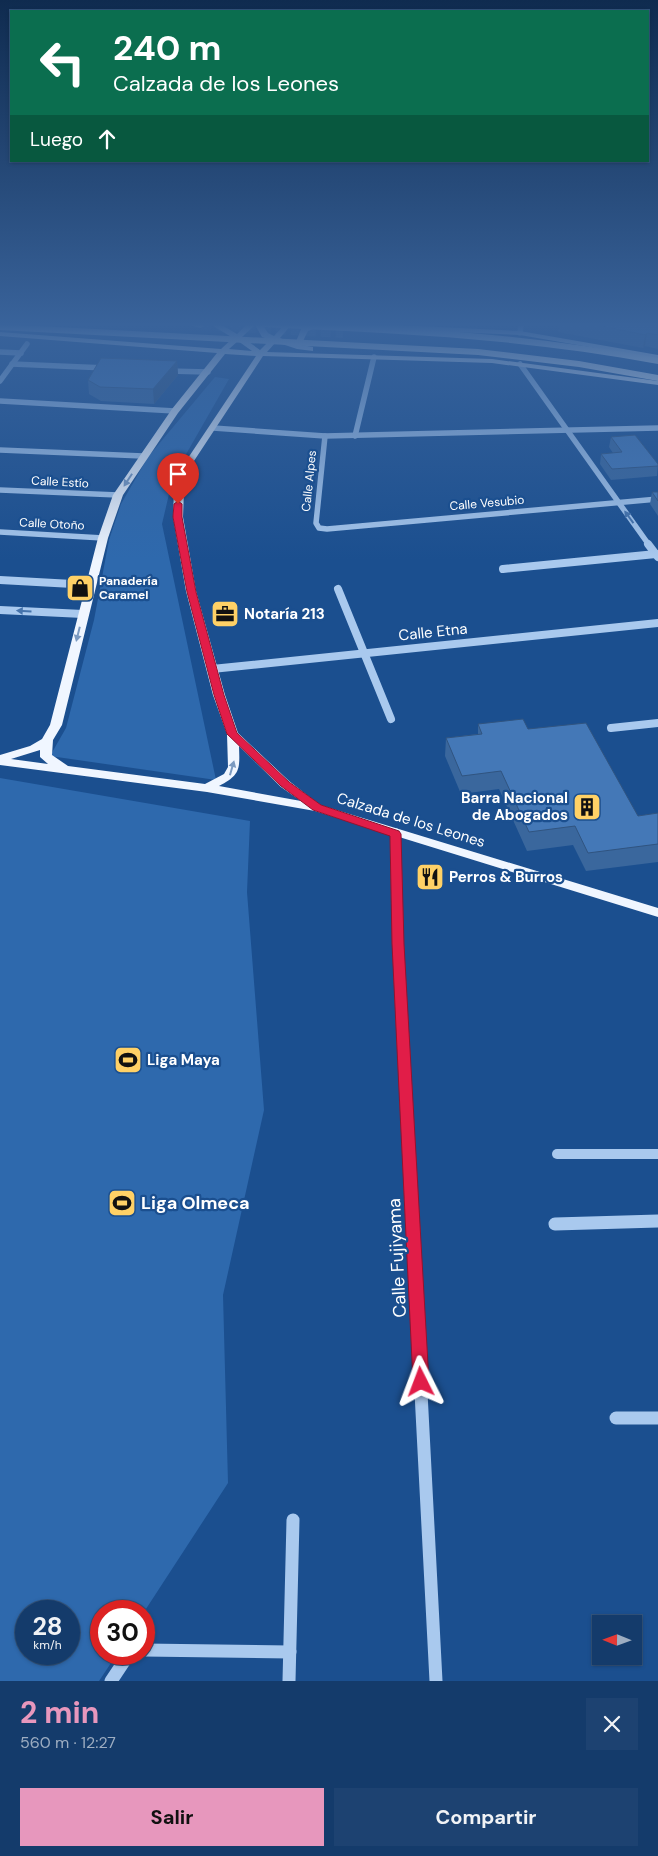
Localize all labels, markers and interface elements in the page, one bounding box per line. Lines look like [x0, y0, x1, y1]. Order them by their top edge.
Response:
text: 240 m [113, 25, 222, 71]
icon: left [30, 30, 95, 95]
text: Calzada de los Leones [113, 69, 339, 98]
icon: ahead [93, 125, 121, 153]
text: Luego [30, 127, 83, 152]
street label: Calle Alpes [298, 450, 320, 512]
pin [157, 453, 199, 504]
icon: arrive [164, 460, 192, 488]
street label: Calle Estío [31, 473, 89, 491]
one-way arrow [123, 473, 132, 486]
street label: Calle Vesubio [449, 492, 525, 514]
one-way arrow [624, 510, 634, 524]
street label: Calle Otoño [19, 514, 85, 534]
shop icon: Panadería Caramel [65, 573, 95, 603]
place label: Panadería Caramel [99, 573, 158, 603]
office icon: Notaría 213 [210, 599, 240, 629]
place label: Notaría 213 [244, 604, 325, 624]
one-way arrow [16, 606, 32, 614]
street label: Calle Etna [398, 618, 468, 646]
one-way arrow [74, 626, 82, 641]
one-way arrow [228, 760, 236, 775]
street label: Calzada de los Leones [334, 788, 488, 852]
place label: Barra Nacional de Abogados [461, 788, 568, 825]
building icon: Barra Nacional de Abogados [572, 792, 602, 822]
restaurant icon: Perros & Burros [415, 862, 445, 892]
place label: Perros & Burros [449, 867, 563, 887]
sports icon: Liga Maya [113, 1045, 143, 1075]
place label: Liga Maya [147, 1050, 220, 1070]
sports icon: Liga Olmeca [107, 1188, 137, 1218]
place label: Liga Olmeca [141, 1191, 250, 1215]
street label: Calle Fujiyama [382, 1198, 412, 1318]
position arrow [394, 1355, 446, 1407]
speed limit sign: 30 [90, 1600, 155, 1665]
text: 28 [32, 1610, 63, 1643]
north arrow [592, 1615, 642, 1665]
map controls [592, 1615, 642, 1665]
text: km/h [33, 1637, 62, 1653]
text: 2 min [20, 1693, 99, 1732]
button: close [586, 1698, 638, 1750]
text: 560 m · 12:27 [20, 1732, 116, 1753]
button: Salir [20, 1788, 324, 1846]
button: Compartir [334, 1788, 638, 1846]

